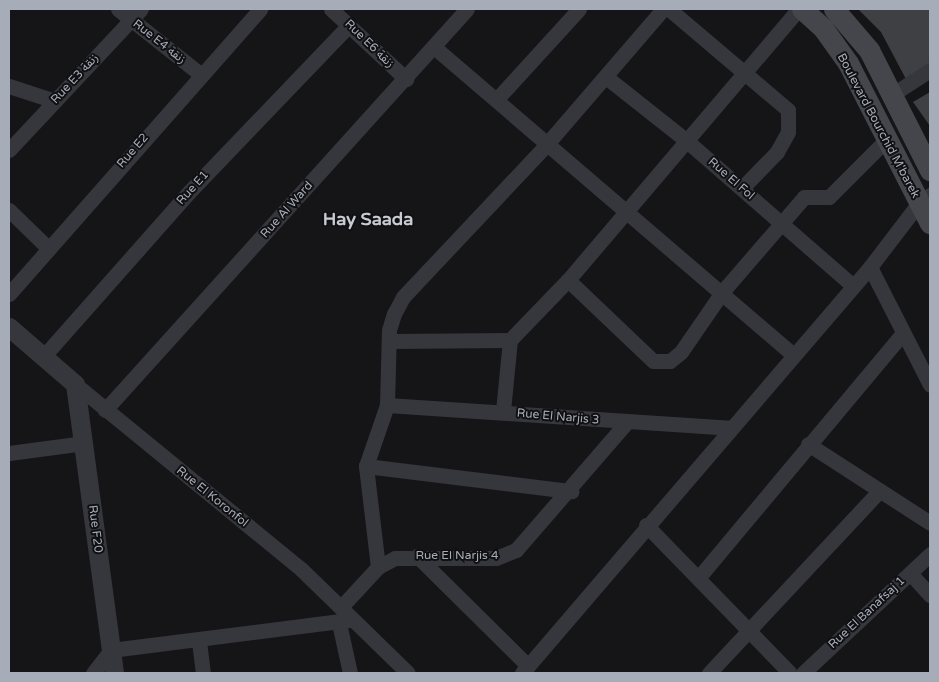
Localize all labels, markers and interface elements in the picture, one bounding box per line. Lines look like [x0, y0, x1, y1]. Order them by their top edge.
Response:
street label: Rue E4 زنقة [130, 17, 188, 67]
street label: Rue E6 زنقة [341, 17, 397, 71]
street label: Rue E3 زنقة [48, 51, 102, 107]
street label: Boulevard Bourchid M'barek [834, 51, 922, 201]
street label: Rue E2 [114, 131, 152, 171]
street label: Rue El Fol [705, 155, 757, 203]
street label: Rue E1 [174, 168, 212, 208]
street label: Rue Al Ward [258, 179, 316, 241]
district label: Hay Saada [323, 208, 413, 230]
street label: Rue El Narjis 3 [516, 406, 600, 428]
street label: Rue El Koronfol [173, 464, 251, 530]
street label: Rue F20 [85, 504, 105, 554]
street label: Rue El Narjis 4 [416, 549, 498, 563]
street label: Rue El Banafsaj 1 [826, 574, 908, 652]

